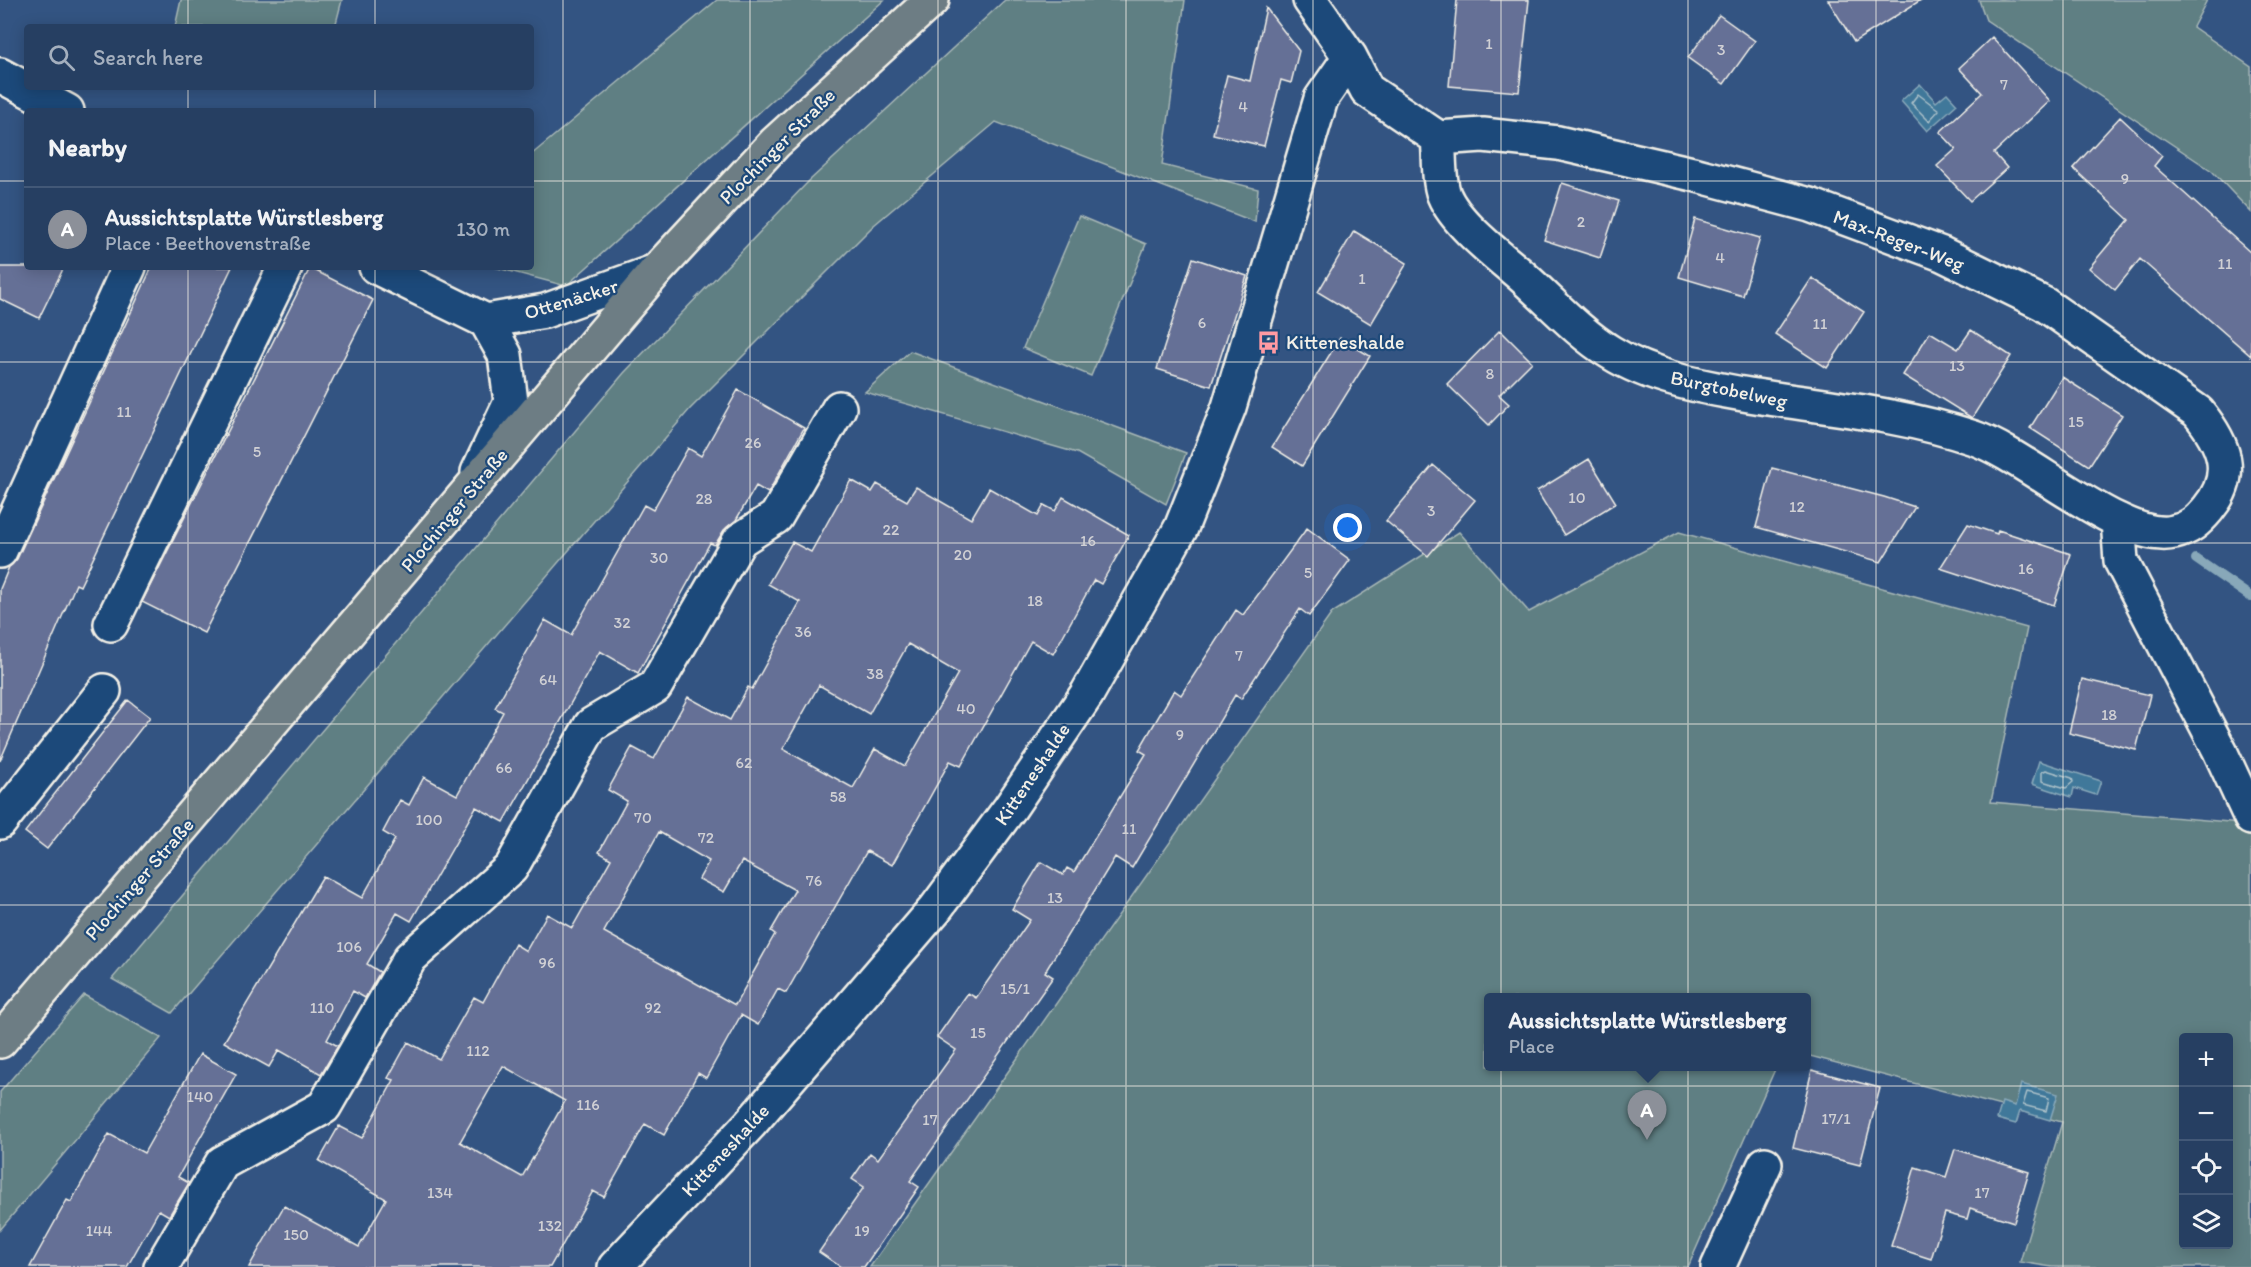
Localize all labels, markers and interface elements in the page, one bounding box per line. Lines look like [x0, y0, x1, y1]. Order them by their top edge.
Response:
search box [24, 24, 534, 90]
house number: 1 [1485, 34, 1493, 53]
house number: 3 [1717, 40, 1726, 59]
icon: search [45, 41, 78, 74]
text: Search here [93, 44, 203, 71]
house number: 7 [2000, 75, 2008, 94]
street label: Plochinger Straße [714, 83, 840, 209]
house number: 4 [1238, 97, 1248, 116]
text: Nearby [48, 131, 127, 163]
house number: 9 [2121, 169, 2129, 188]
text: Aussichtsplatte Würstlesberg [105, 204, 383, 231]
street label: Max-Reger-Weg [1830, 204, 1969, 276]
house number: 2 [1577, 212, 1586, 231]
text: A [61, 217, 74, 241]
text: 130 m [456, 217, 510, 241]
text: Place · Beethovenstraße [105, 231, 311, 255]
house number: 4 [1715, 248, 1725, 267]
house number: 11 [2218, 254, 2233, 273]
house number: 1 [1358, 269, 1366, 288]
street label: Ottenäcker [521, 273, 621, 325]
house number: 6 [1198, 313, 1206, 332]
house number: 11 [1813, 314, 1828, 333]
bus stop icon: Kitteneshalde [1255, 329, 1281, 355]
place label: Kitteneshalde [1286, 330, 1404, 354]
house number: 13 [1949, 356, 1965, 375]
house number: 8 [1486, 364, 1495, 383]
street label: Burgtobelweg [1668, 365, 1790, 413]
house number: 11 [117, 402, 132, 421]
house number: 15 [2068, 412, 2084, 431]
house number: 26 [745, 433, 761, 452]
house number: 5 [253, 442, 261, 461]
street label: Plochinger Straße [395, 443, 513, 577]
house number: 10 [1568, 488, 1586, 507]
house number: 28 [695, 489, 713, 508]
house number: 12 [1789, 497, 1806, 516]
house number: 3 [1427, 501, 1436, 520]
your location [1333, 513, 1362, 542]
house number: 22 [883, 520, 900, 539]
house number: 16 [1080, 531, 1096, 550]
house number: 20 [954, 545, 972, 564]
house number: 30 [650, 548, 668, 567]
house number: 16 [2018, 559, 2034, 578]
house number: 5 [1304, 563, 1312, 582]
house number: 18 [1027, 591, 1043, 610]
house number: 32 [613, 613, 631, 632]
house number: 36 [794, 622, 812, 641]
house number: 7 [1235, 646, 1243, 665]
house number: 38 [866, 664, 884, 683]
house number: 64 [539, 670, 557, 689]
house number: 40 [956, 699, 976, 718]
house number: 18 [2101, 705, 2117, 724]
street label: Kitteneshalde [989, 718, 1075, 830]
house number: 9 [1176, 725, 1184, 744]
house number: 62 [736, 753, 753, 772]
house number: 66 [496, 758, 512, 777]
house number: 58 [829, 787, 847, 806]
house number: 70 [634, 808, 652, 827]
house number: 100 [415, 810, 443, 829]
street label: Plochinger Straße [79, 813, 199, 945]
house number: 11 [1122, 819, 1137, 838]
house number: 72 [698, 828, 715, 847]
house number: 76 [806, 871, 822, 890]
house number: 13 [1047, 888, 1063, 907]
house number: 106 [336, 937, 362, 956]
house number: 96 [539, 953, 555, 972]
house number: 15/1 [1000, 979, 1031, 998]
popup [1484, 993, 1811, 1071]
house number: 110 [310, 998, 334, 1017]
house number: 92 [645, 998, 662, 1017]
text: Aussichtsplatte Würstlesberg [1508, 1007, 1787, 1034]
house number: 15 [970, 1023, 986, 1042]
map controls [2179, 1033, 2233, 1249]
button: + [2179, 1033, 2233, 1087]
text: Place [1508, 1034, 1555, 1058]
house number: 112 [466, 1041, 490, 1060]
house number: 140 [187, 1087, 213, 1106]
button: − [2179, 1087, 2233, 1141]
pin: A [1628, 1090, 1666, 1140]
house number: 116 [576, 1095, 600, 1114]
street label: Kitteneshalde [676, 1099, 774, 1201]
house number: 17/1 [1821, 1109, 1851, 1128]
house number: 17 [922, 1110, 938, 1129]
button: locate [2179, 1141, 2233, 1195]
house number: 134 [427, 1183, 453, 1202]
house number: 17 [1974, 1183, 1990, 1202]
button: layers [2179, 1195, 2233, 1249]
house number: 132 [538, 1216, 563, 1235]
house number: 144 [86, 1221, 113, 1240]
house number: 19 [854, 1221, 870, 1240]
house number: 150 [283, 1225, 309, 1244]

